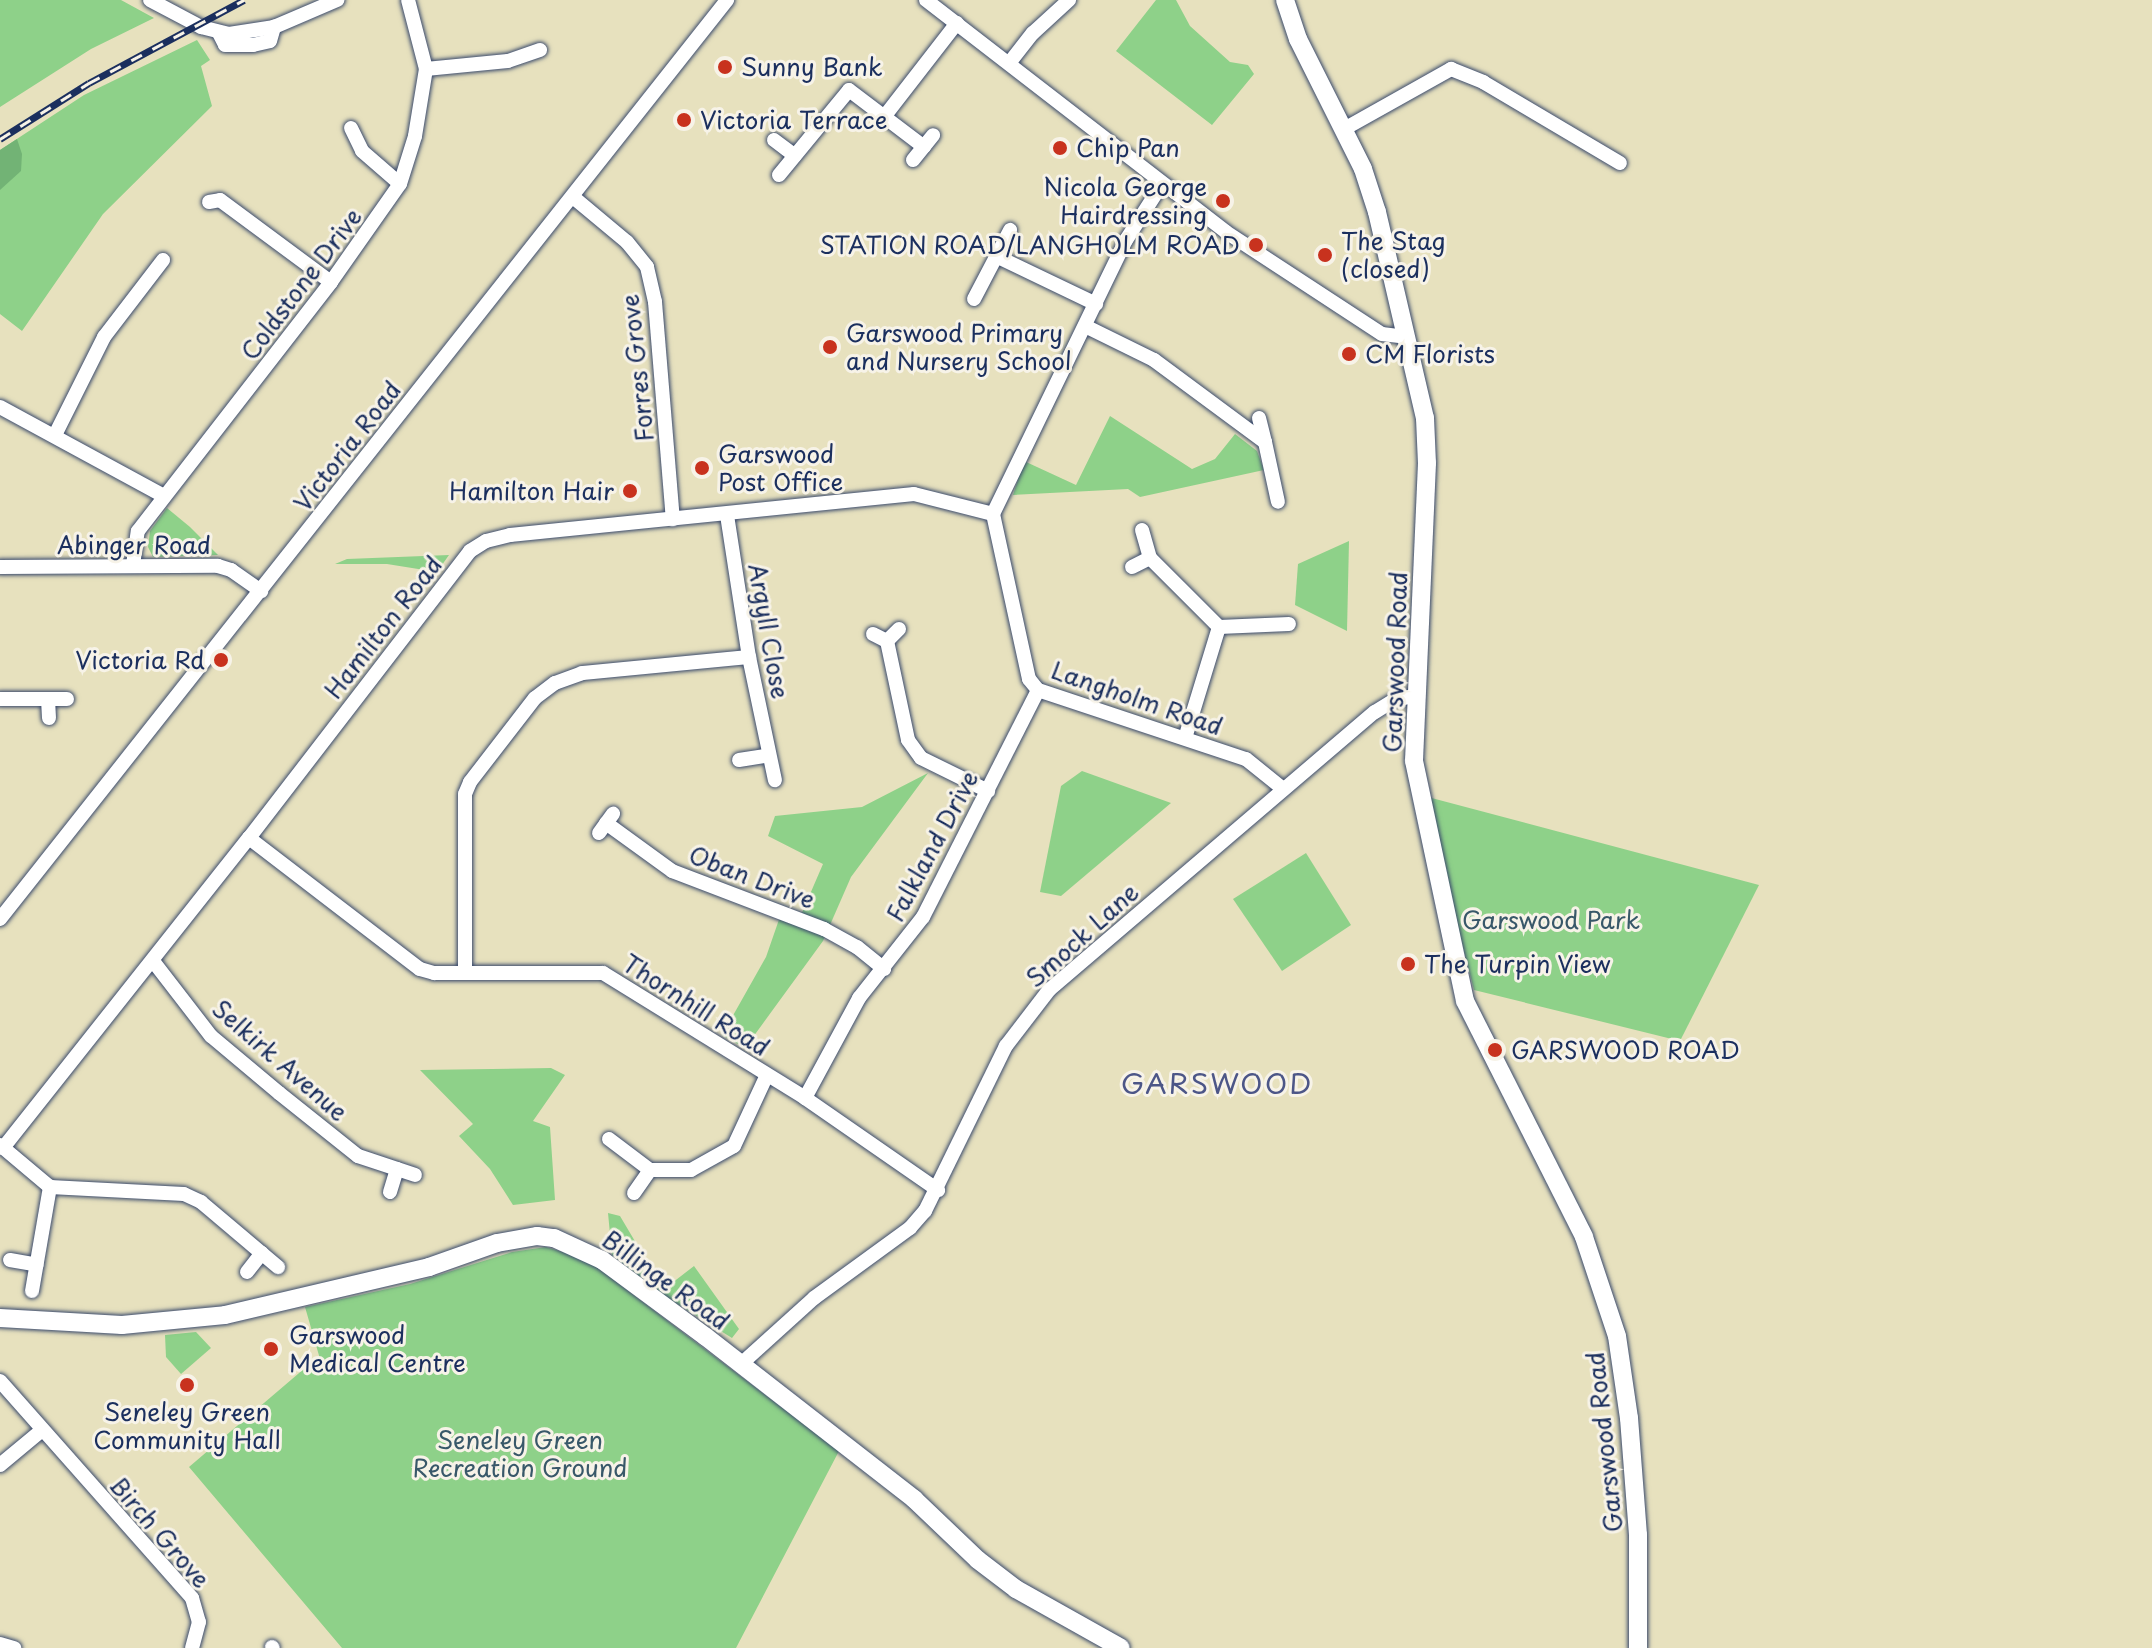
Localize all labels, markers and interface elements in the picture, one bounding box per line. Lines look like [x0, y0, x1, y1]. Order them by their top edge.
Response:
place label: Sunny Bank [741, 53, 882, 81]
marker: Sunny Bank [716, 58, 734, 76]
place label: Victoria Terrace [700, 106, 886, 134]
marker: Victoria Terrace [675, 111, 693, 129]
place label: Chip Pan [1076, 134, 1179, 162]
marker: Chip Pan [1051, 139, 1069, 157]
place label: Nicola George Hairdressing [1042, 173, 1207, 229]
marker: Nicola George Hairdressing [1214, 192, 1232, 210]
street label: Coldstone Drive [235, 203, 367, 365]
place label: The Stag (closed) [1341, 227, 1446, 283]
place label: STATION ROAD/LANGHOLM ROAD [818, 231, 1240, 259]
marker: STATION ROAD/LANGHOLM ROAD [1247, 236, 1265, 254]
marker: The Stag (closed) [1316, 246, 1334, 264]
street label: Forres Grove [615, 292, 659, 444]
place label: Garswood Primary and Nursery School [846, 319, 1074, 375]
marker: Garswood Primary and Nursery School [821, 338, 839, 356]
place label: CM Florists [1365, 340, 1496, 368]
marker: CM Florists [1340, 345, 1358, 363]
street label: Victoria Road [287, 375, 407, 517]
place label: Garswood Post Office [718, 440, 844, 496]
marker: Garswood Post Office [693, 459, 711, 477]
place label: Hamilton Hair [450, 477, 614, 505]
marker: Hamilton Hair [621, 482, 639, 500]
street label: Abinger Road [56, 531, 212, 559]
street label: Hamilton Road [319, 551, 447, 703]
street label: Argyll Close [743, 561, 795, 701]
street label: Garswood Road [1377, 571, 1413, 753]
place label: Victoria Rd [75, 646, 205, 674]
marker: Victoria Rd [212, 651, 230, 669]
street label: Langholm Road [1047, 655, 1227, 741]
street label: Falkland Drive [880, 765, 984, 927]
street label: Oban Drive [685, 840, 819, 914]
street label: Smock Lane [1020, 877, 1144, 993]
park label: Garswood Park [1462, 906, 1640, 934]
street label: Thornhill Road [617, 948, 775, 1062]
place label: The Turpin View [1424, 950, 1612, 978]
marker: The Turpin View [1399, 955, 1417, 973]
street label: Selkirk Avenue [206, 993, 354, 1127]
place label: GARSWOOD ROAD [1511, 1036, 1742, 1064]
marker: GARSWOOD ROAD [1486, 1041, 1504, 1059]
district label: GARSWOOD [1121, 1066, 1313, 1100]
street label: Billinge Road [597, 1224, 735, 1336]
place label: Garswood Medical Centre [289, 1321, 466, 1377]
marker: Garswood Medical Centre [260, 1338, 282, 1360]
street label: Garswood Road [1580, 1350, 1628, 1534]
marker: Seneley Green Community Hall [178, 1376, 196, 1394]
place label: Seneley Green Community Hall [93, 1398, 281, 1454]
park label: Seneley Green Recreation Ground [412, 1426, 628, 1482]
street label: Birch Grove [104, 1470, 216, 1594]

